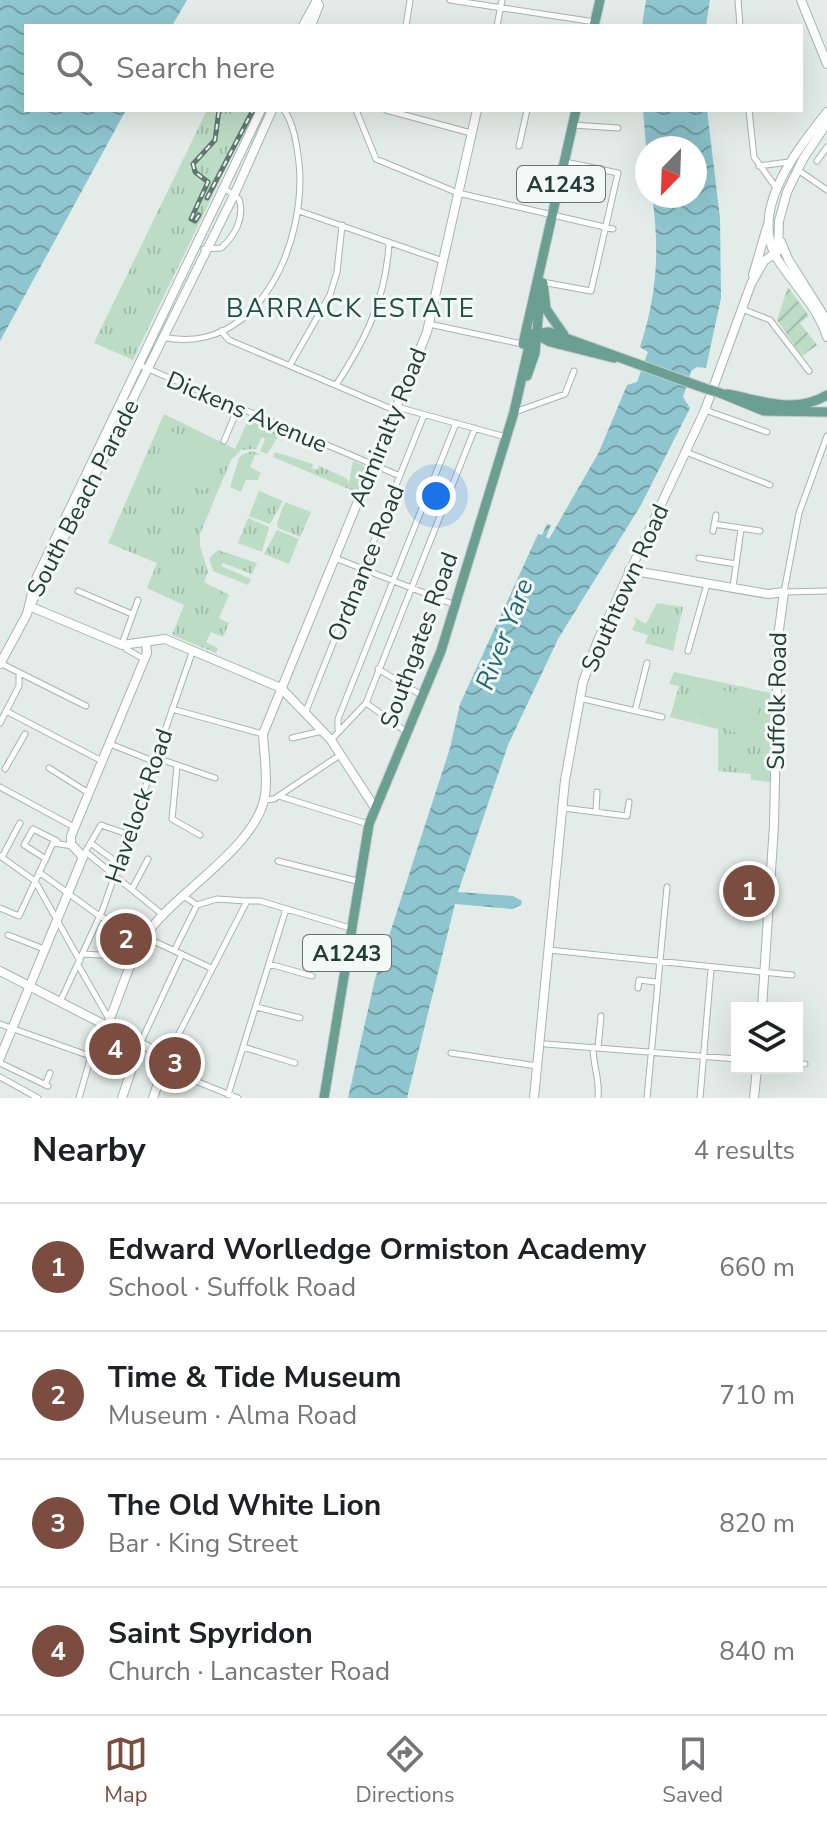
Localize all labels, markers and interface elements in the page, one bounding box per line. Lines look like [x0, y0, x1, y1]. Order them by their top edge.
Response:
search box [24, 24, 803, 112]
icon: search [52, 46, 96, 90]
text: Search here [116, 48, 275, 89]
north arrow [635, 136, 707, 208]
road number: A1243 [517, 166, 605, 202]
district label: BARRACK ESTATE [226, 291, 476, 326]
street label: Admiralty Road [342, 343, 434, 511]
street label: Dickens Avenue [162, 364, 332, 460]
street label: South Beach Parade [19, 394, 147, 602]
your location [416, 476, 456, 516]
street label: Ordnance Road [320, 480, 412, 646]
street label: Southtown Road [574, 499, 676, 677]
street label: Southgates Road [372, 548, 466, 732]
water label: River Yare [467, 573, 542, 695]
street label: Suffolk Road [760, 632, 794, 770]
street label: Havelock Road [98, 725, 180, 887]
pin: 1 [723, 861, 775, 921]
pin: 2 [100, 909, 152, 969]
road number: A1243 [303, 935, 391, 971]
map controls [731, 1002, 803, 1074]
button: layers [731, 1002, 803, 1074]
pin: 4 [89, 1019, 141, 1079]
pin: 3 [149, 1033, 201, 1093]
text: Nearby [32, 1127, 146, 1173]
text: 4 results [694, 1133, 795, 1168]
text: Edward Worlledge Ormiston Academy [108, 1229, 646, 1270]
text: 1 [50, 1250, 66, 1285]
text: 660 m [719, 1250, 795, 1285]
text: School · Suffolk Road [108, 1270, 356, 1305]
text: Time & Tide Museum [108, 1357, 401, 1398]
text: 2 [50, 1378, 66, 1413]
text: 710 m [719, 1378, 795, 1413]
text: Museum · Alma Road [108, 1398, 357, 1433]
text: The Old White Lion [108, 1485, 381, 1526]
text: 3 [50, 1506, 66, 1541]
text: 820 m [719, 1506, 795, 1541]
text: Bar · King Street [108, 1526, 298, 1561]
text: Saint Spyridon [108, 1613, 313, 1654]
text: 4 [50, 1634, 66, 1669]
text: 840 m [719, 1634, 795, 1669]
text: Church · Lancaster Road [108, 1654, 390, 1689]
tab: Map [104, 1732, 148, 1810]
tab: Directions [356, 1732, 455, 1810]
tab: Saved [662, 1732, 723, 1810]

